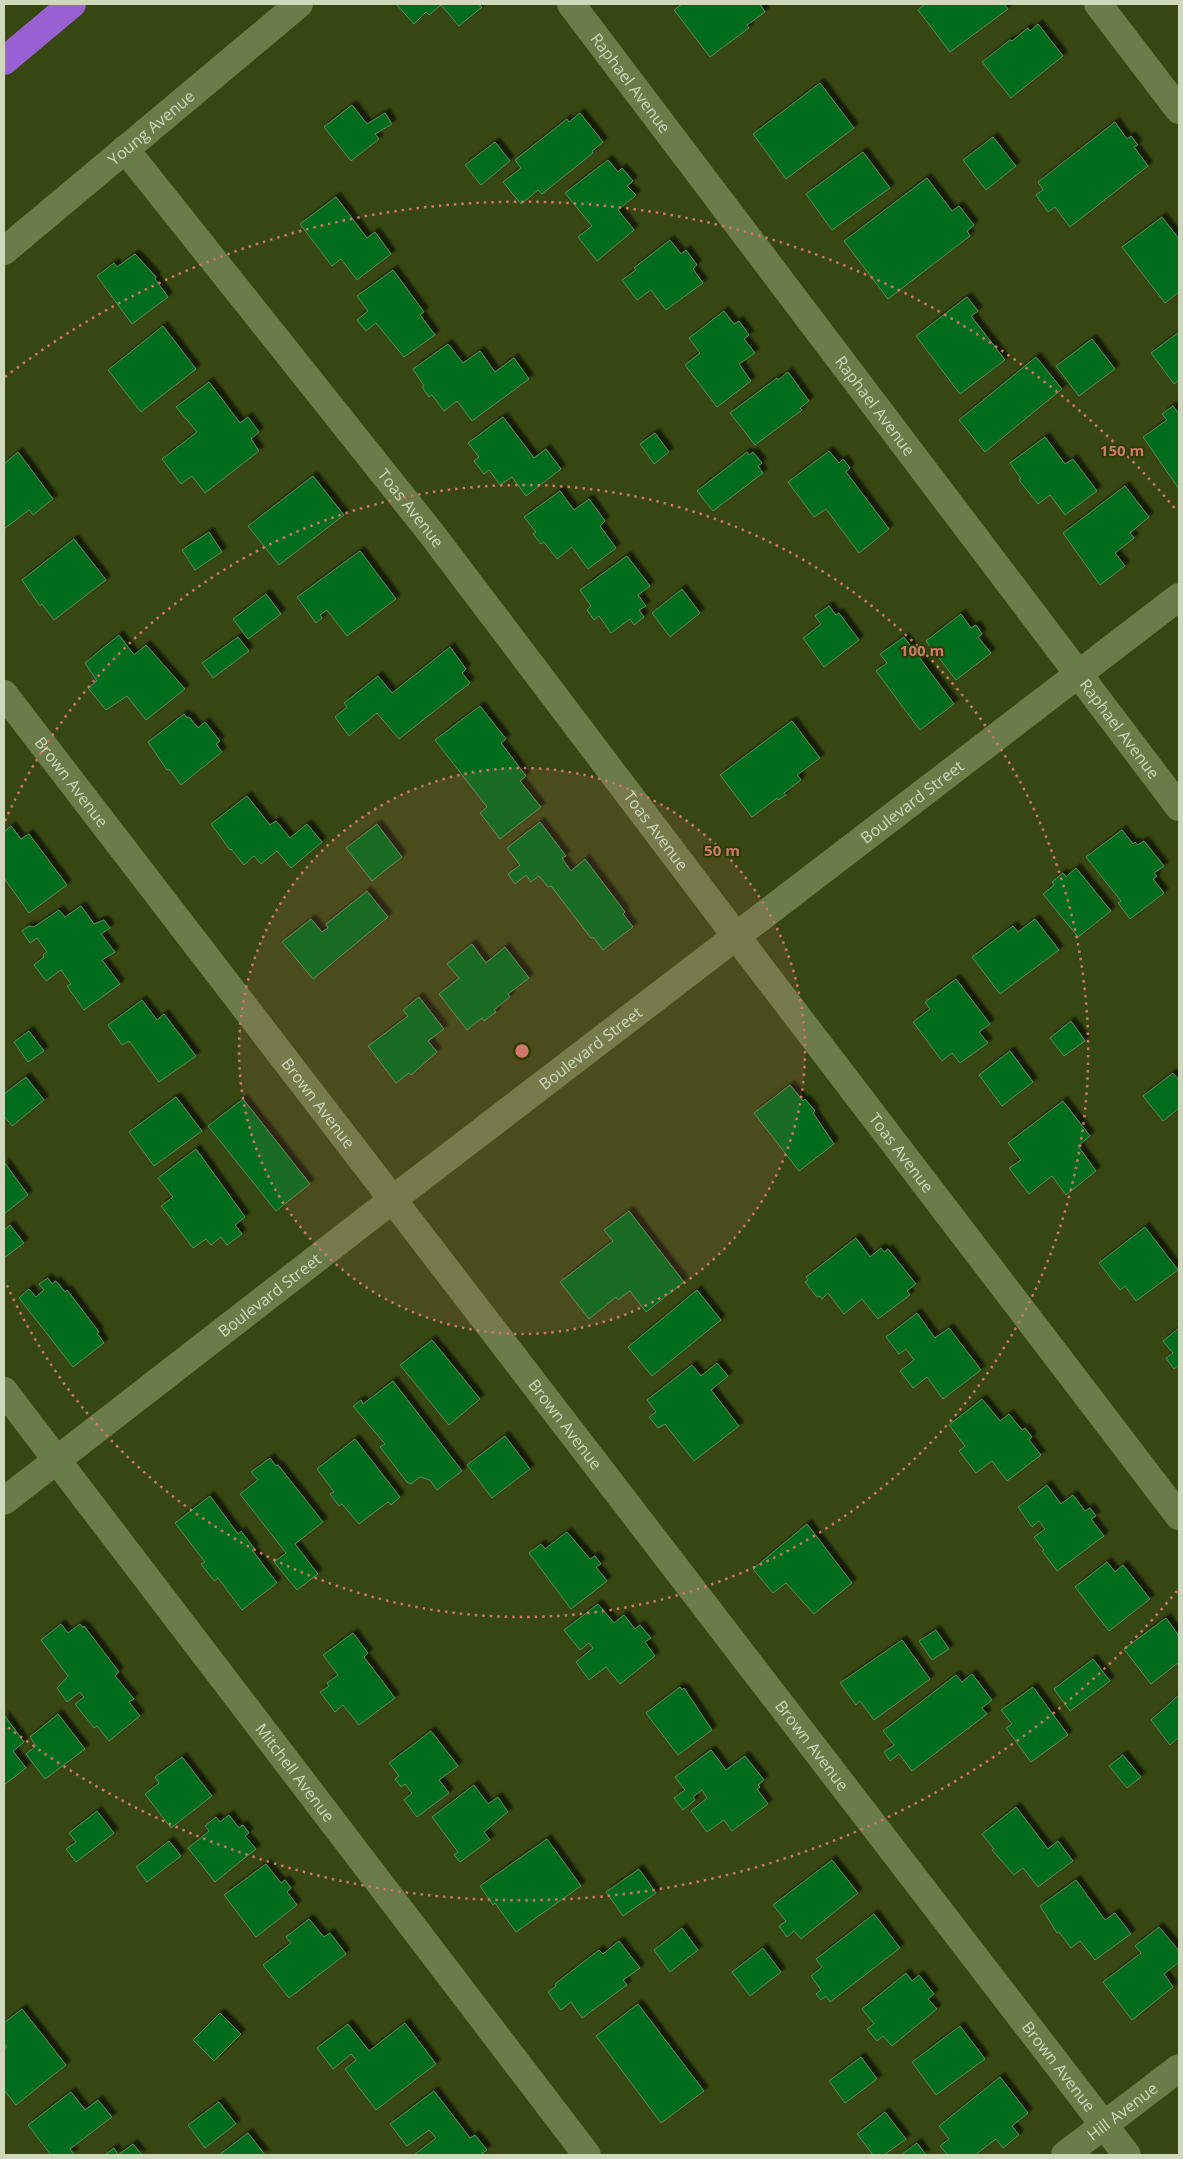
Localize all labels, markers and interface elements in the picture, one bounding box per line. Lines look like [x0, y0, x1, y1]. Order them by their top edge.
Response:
street label: Raphael Avenue [586, 28, 676, 137]
street label: Young Avenue [103, 85, 199, 170]
street label: Raphael Avenue [830, 351, 920, 460]
text: 150 m [1100, 440, 1144, 460]
street label: Toas Avenue [373, 464, 449, 552]
text: 100 m [900, 640, 944, 660]
street label: Raphael Avenue [1075, 674, 1165, 783]
street label: Brown Avenue [30, 732, 113, 832]
street label: Boulevard Street [856, 755, 968, 848]
street label: Toas Avenue [619, 786, 693, 875]
text: 50 m [704, 840, 740, 860]
street label: Boulevard Street [534, 1001, 647, 1095]
centre of rings [513, 1042, 531, 1060]
street label: Brown Avenue [277, 1053, 360, 1153]
street label: Toas Avenue [864, 1108, 939, 1197]
street label: Boulevard Street [213, 1248, 326, 1342]
street label: Brown Avenue [523, 1374, 607, 1474]
street label: Brown Avenue [770, 1696, 854, 1795]
street label: Mitchell Avenue [250, 1719, 340, 1826]
street label: Brown Avenue [1017, 2017, 1101, 2116]
street label: Hill Avenue [1082, 2077, 1162, 2145]

